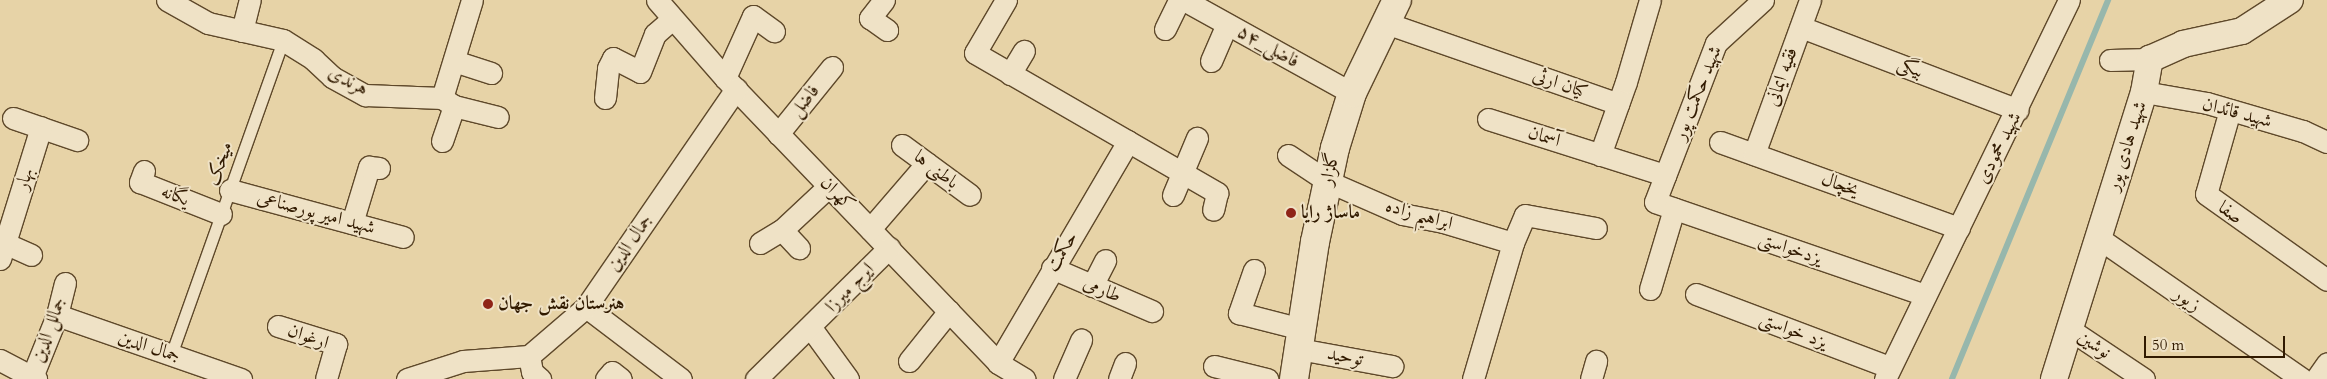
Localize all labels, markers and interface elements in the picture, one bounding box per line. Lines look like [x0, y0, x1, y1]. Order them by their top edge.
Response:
street label: ۵۴_فاضلی [1233, 21, 1303, 73]
street label: شهید حکمت پور [1669, 42, 1727, 144]
street label: فقیه ایمانی [1761, 45, 1803, 109]
street label: بیگی [1894, 53, 1926, 83]
street label: هرندی [324, 61, 372, 101]
street label: کیان ارثی [1529, 64, 1591, 104]
street label: فاضل [785, 80, 825, 122]
street label: شهید قائدان [2200, 93, 2274, 133]
street label: شهید هادی پور [2102, 98, 2152, 194]
street label: شهید محمودی [1971, 108, 2027, 188]
street label: آسمان [1525, 121, 1563, 153]
street label: میخک [202, 139, 238, 189]
street label: باطنی ها [909, 146, 963, 194]
street label: گلزار [1315, 150, 1345, 188]
street label: بهار [11, 165, 39, 193]
street label: یخچال [1818, 168, 1862, 202]
street label: کهران [815, 172, 859, 216]
street label: یگانه [158, 180, 192, 212]
street label: شهید امیر پورصناعی [254, 186, 378, 240]
street label: ابراهیم زاده [1383, 195, 1455, 235]
street label: صفا [2213, 197, 2247, 229]
place label: ماساژ رایا [1301, 202, 1360, 224]
marker: ماساژ رایا [1285, 207, 1297, 219]
street label: جمال الدین [602, 210, 658, 276]
street label: حکمت [1041, 228, 1083, 276]
street label: یزدخواستی [1755, 228, 1825, 270]
street label: ایرج میرزا [821, 258, 879, 318]
street label: طارمی [1080, 272, 1124, 308]
street label: زیور [2169, 283, 2205, 317]
place label: هنرستان نقش جهان [498, 293, 624, 315]
street label: جمالل الدین [27, 294, 71, 366]
marker: هنرستان نقش جهان [482, 298, 494, 310]
street label: یزد خواستی [1756, 308, 1830, 354]
street label: ارغوان [284, 319, 332, 355]
street label: جمال الدین [115, 326, 183, 368]
street label: نوشین [2073, 326, 2115, 364]
scale bar [2147, 326, 2288, 358]
text: 50 m [2152, 335, 2184, 355]
street label: توحید [1325, 343, 1365, 371]

